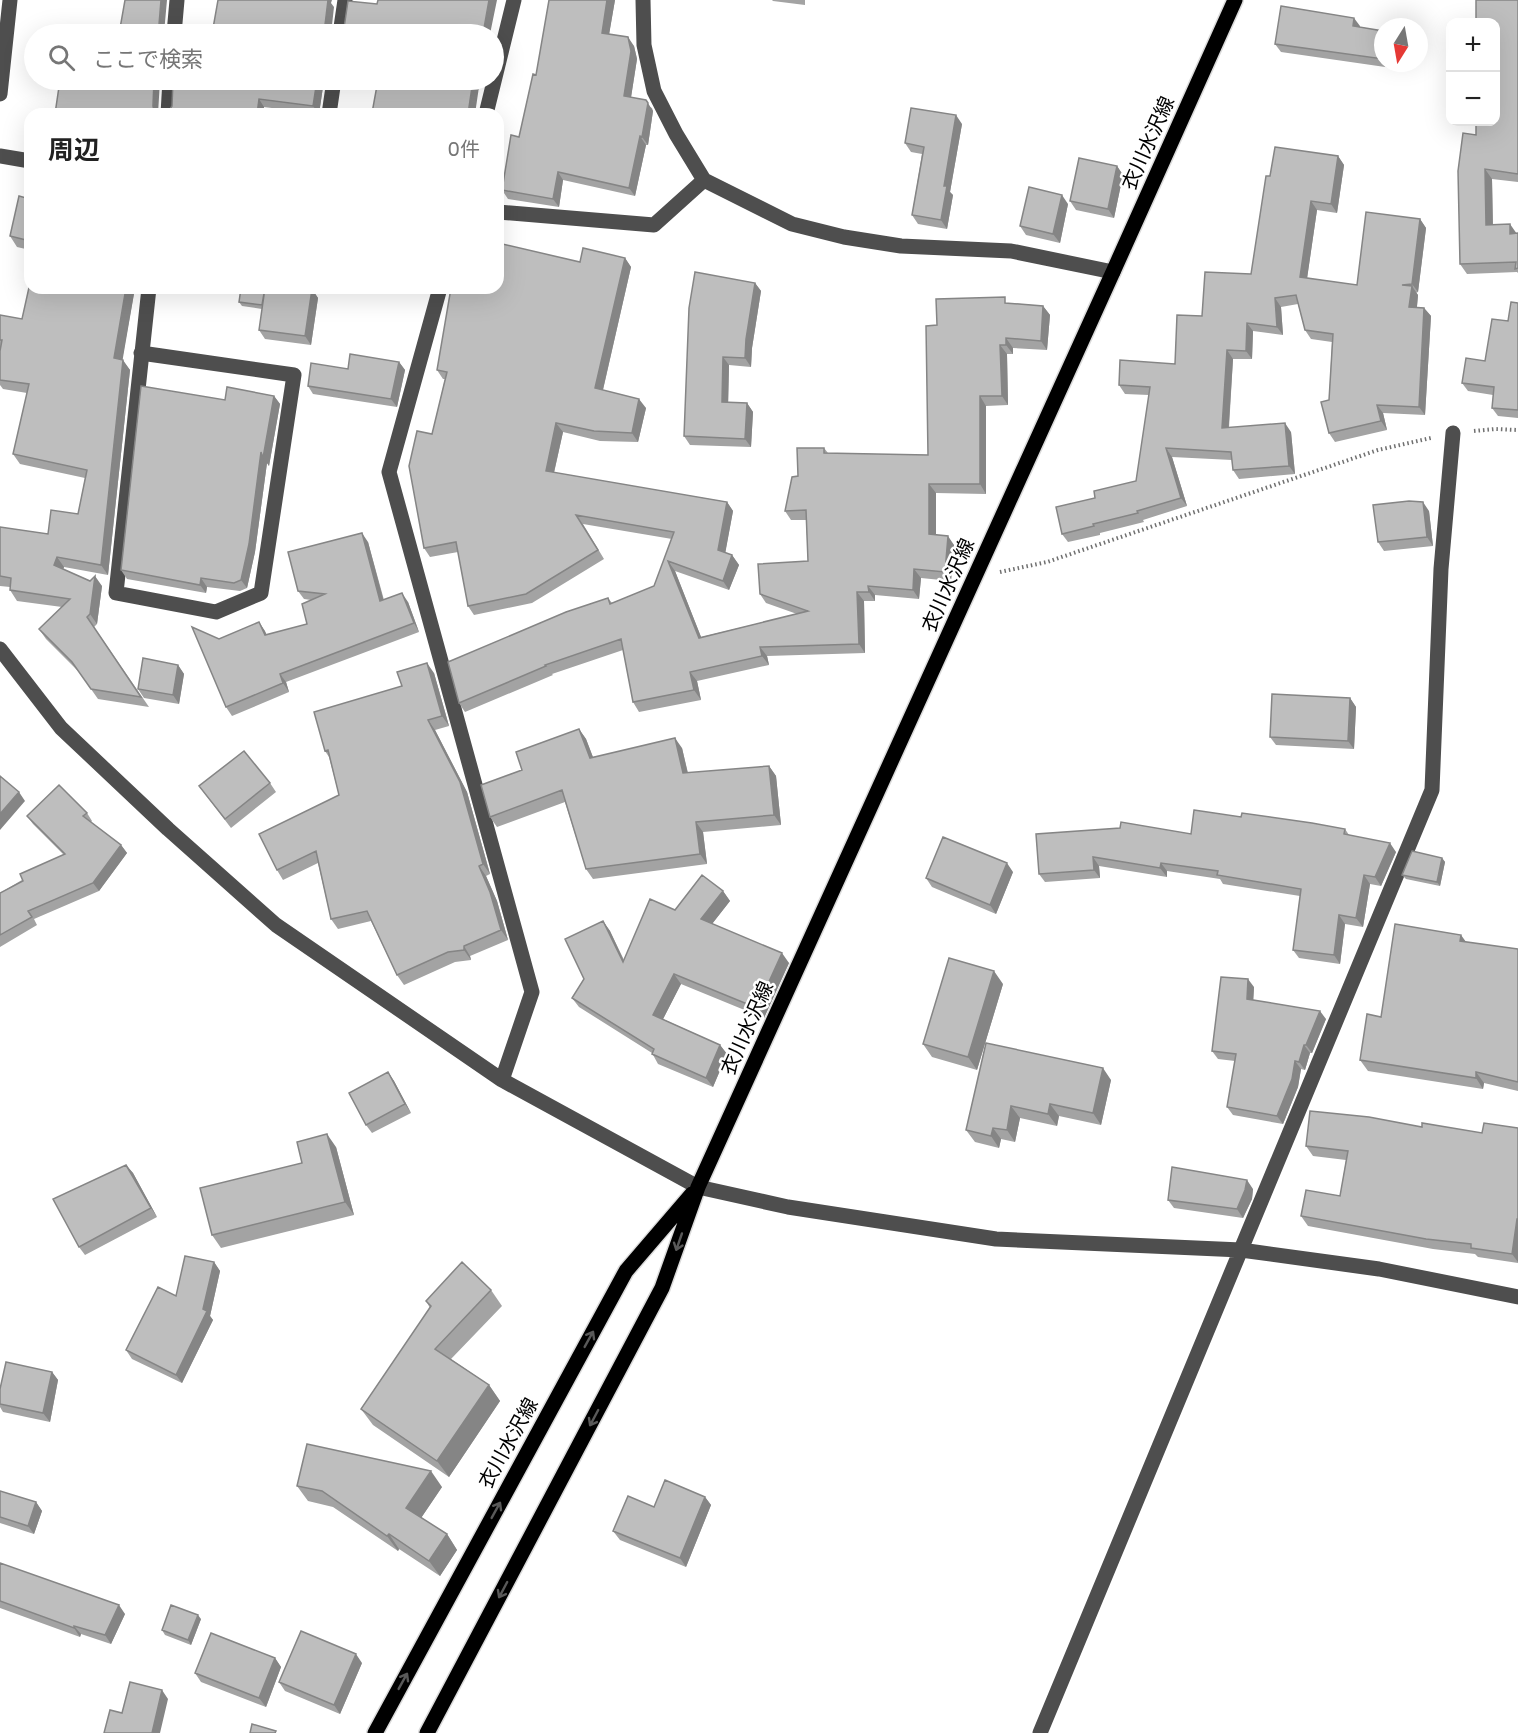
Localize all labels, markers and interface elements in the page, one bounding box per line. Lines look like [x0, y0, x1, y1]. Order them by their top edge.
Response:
north arrow [1374, 18, 1428, 72]
map controls [1446, 18, 1500, 126]
button: + [1446, 18, 1500, 72]
search box [24, 24, 504, 90]
icon: search [45, 41, 78, 74]
text: ここで検索 [93, 45, 203, 72]
button: − [1446, 72, 1500, 126]
street label: 衣川水沢線 [1116, 92, 1178, 193]
text: 周辺 [48, 134, 100, 165]
text: 0件 [448, 136, 480, 160]
street label: 衣川水沢線 [916, 534, 978, 635]
street label: 衣川水沢線 [715, 977, 777, 1078]
one-way arrow [672, 1232, 683, 1251]
one-way arrow [583, 1331, 595, 1348]
street label: 衣川水沢線 [472, 1393, 542, 1492]
one-way arrow [588, 1408, 599, 1426]
one-way arrow [490, 1502, 502, 1519]
one-way arrow [497, 1581, 509, 1598]
one-way arrow [398, 1673, 409, 1691]

